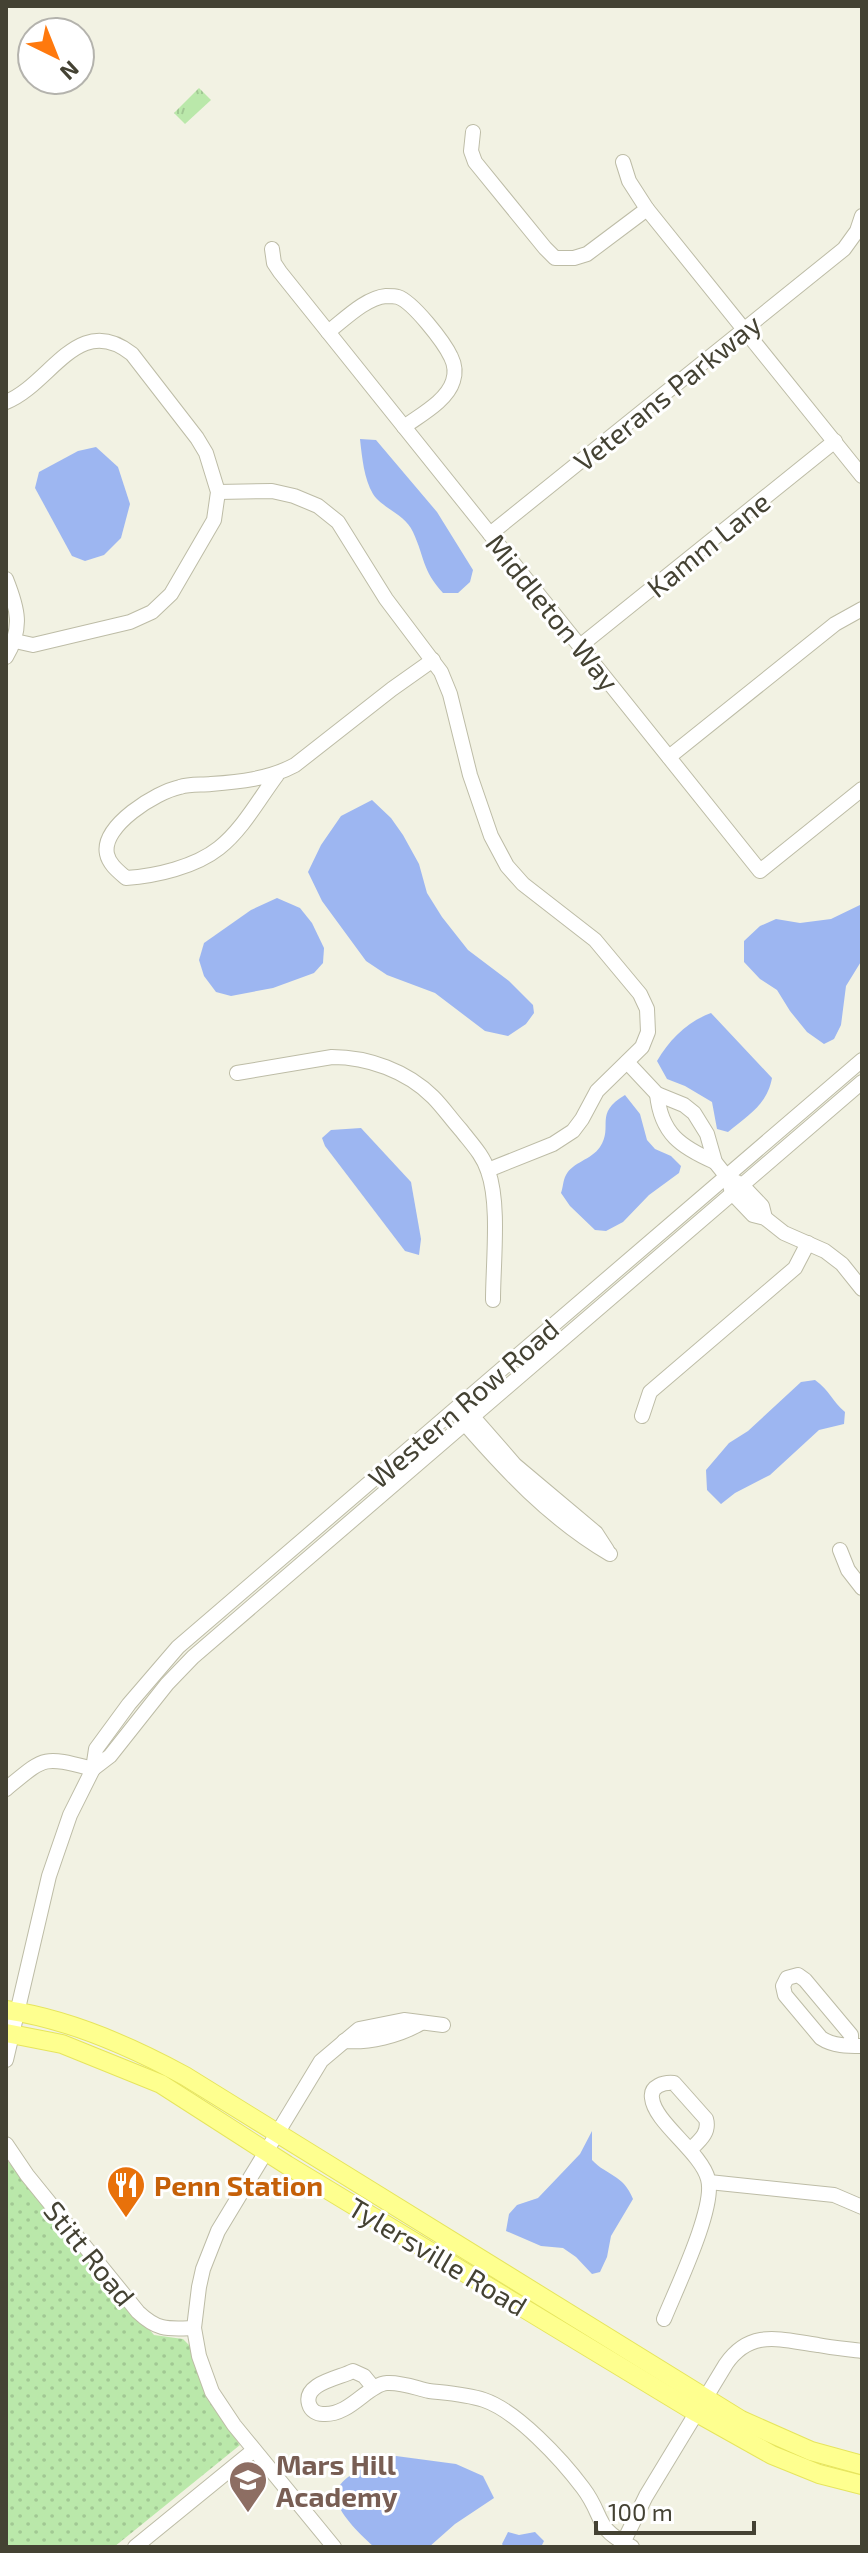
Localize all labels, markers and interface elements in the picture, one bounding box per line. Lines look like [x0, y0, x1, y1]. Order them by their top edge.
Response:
north arrow [16, 16, 96, 96]
text: N [56, 56, 85, 86]
street label: Veterans Parkway [567, 306, 767, 478]
street label: Kamm Lane [640, 484, 776, 604]
street label: Middleton Way [479, 527, 627, 697]
street label: Western Row Road [361, 1311, 565, 1495]
restaurant icon: Penn Station [105, 2164, 147, 2219]
place label: Penn Station [154, 2168, 323, 2202]
street label: Tylersville Road [343, 2189, 533, 2323]
street label: Stitt Road [37, 2194, 143, 2312]
place label: Mars Hill Academy [276, 2447, 398, 2513]
school or university icon: Mars Hill Academy [227, 2459, 269, 2514]
scale bar [596, 2485, 754, 2535]
text: 100 m [608, 2497, 673, 2526]

